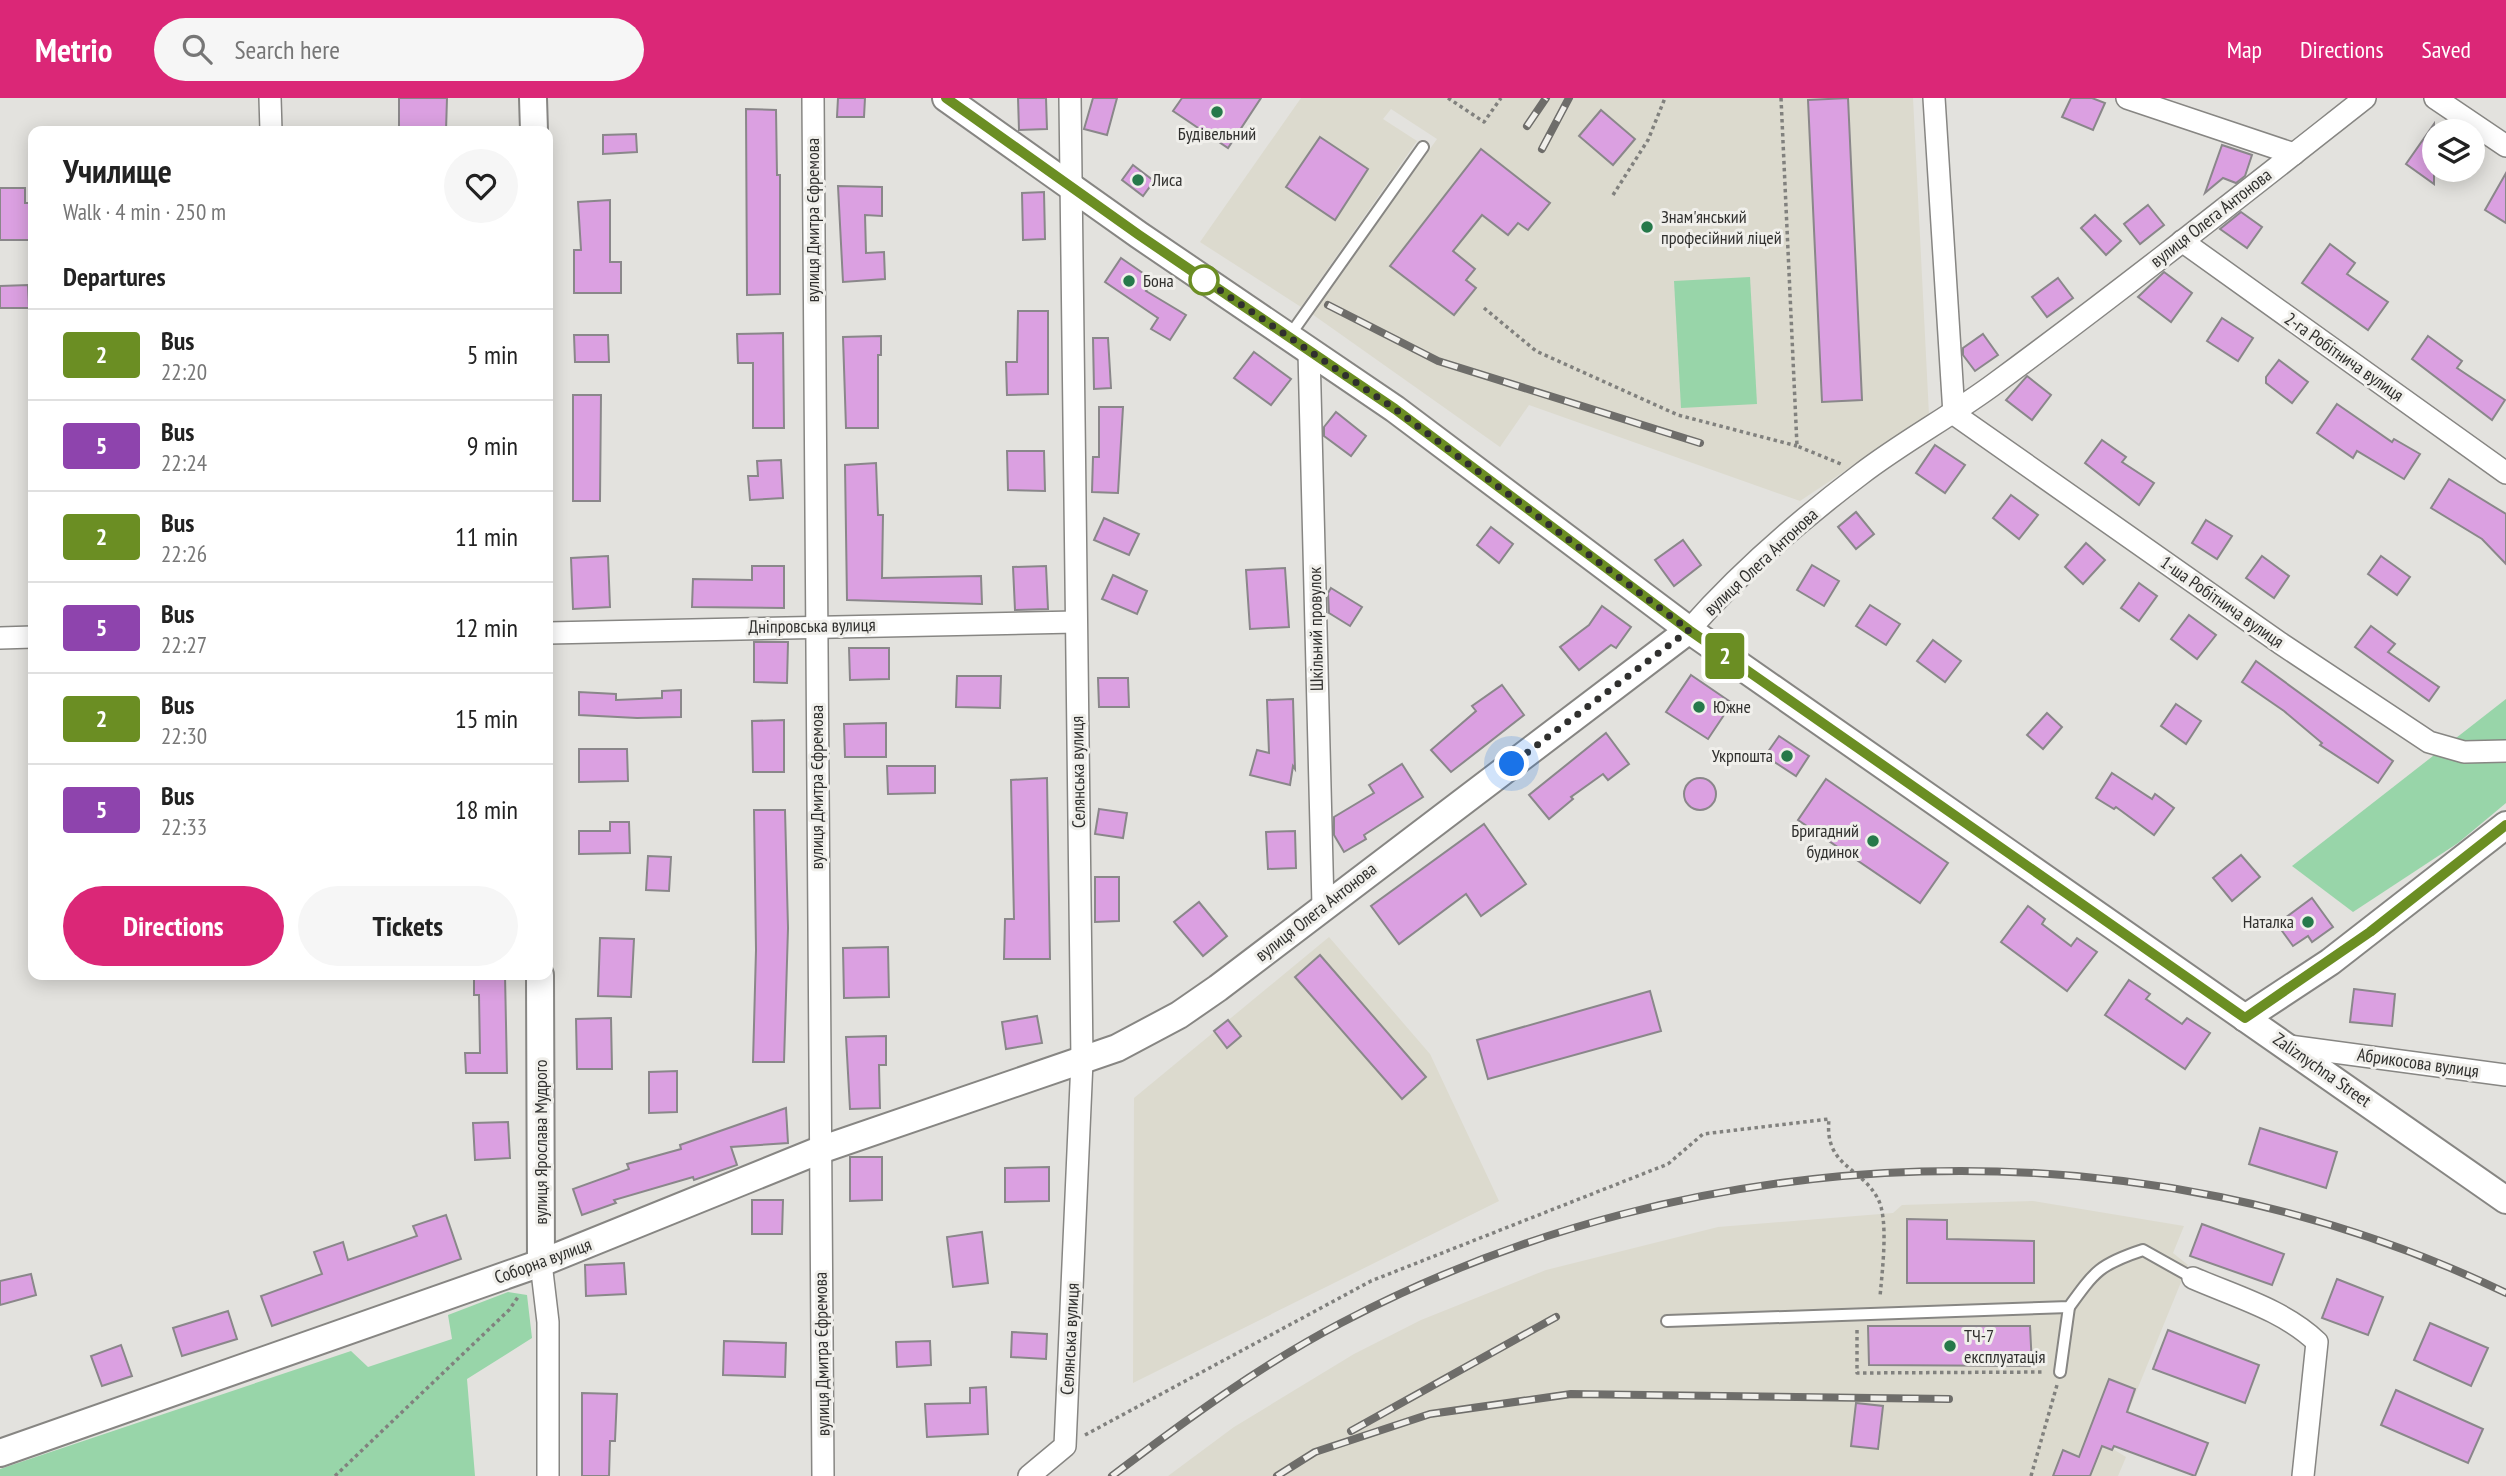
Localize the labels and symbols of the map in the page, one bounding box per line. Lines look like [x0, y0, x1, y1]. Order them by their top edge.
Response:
marker: Будівельний [1209, 104, 1225, 120]
place label: Будівельний [1178, 122, 1256, 145]
street label: вулиця Дмитра Єфремова [801, 138, 824, 302]
street label: вулиця Олега Антонова [2145, 163, 2276, 272]
place label: Лиса [1151, 168, 1183, 191]
marker: Лиса [1130, 172, 1146, 188]
place label: Знам'янський професійний ліцей [1661, 205, 1782, 249]
marker: Знам'янський професійний ліцей [1639, 219, 1655, 235]
unlabelled marker [1189, 265, 1219, 295]
place label: Бона [1143, 269, 1174, 292]
marker: Бона [1121, 273, 1137, 289]
street label: 2-га Робітнича вулиця [2280, 307, 2408, 406]
street label: вулиця Олега Антонова [1699, 503, 1822, 620]
street label: 1-ша Робітнича вулиця [2156, 550, 2289, 653]
street label: Шкільний провулок [1303, 567, 1328, 691]
street label: Дніпровська вулиця [748, 613, 876, 638]
line badge: 2 [1702, 633, 1748, 679]
place label: Южне [1713, 695, 1751, 718]
marker: Южне [1691, 699, 1707, 715]
street label: вулиця Дмитра Єфремова [805, 705, 828, 869]
street label: Селянська вулиця [1065, 716, 1090, 828]
place label: Укрпошта [1712, 744, 1773, 767]
your location [1494, 746, 1529, 781]
marker: Укрпошта [1779, 748, 1795, 764]
place label: Бригадний будинок [1791, 819, 1859, 863]
marker: Бригадний будинок [1865, 833, 1881, 849]
street label: вулиця Олега Антонова [1250, 857, 1381, 966]
place label: Наталка [2243, 910, 2294, 933]
marker: Наталка [2300, 914, 2316, 930]
street label: Zaliznychna Street [2269, 1027, 2376, 1112]
street label: Абрикосова вулиця [2356, 1043, 2480, 1082]
street label: вулиця Ярослава Мудрого [529, 1059, 552, 1225]
street label: Соборна вулиця [491, 1232, 595, 1289]
street label: вулиця Дмитра Єфремова [809, 1272, 834, 1436]
street label: Селянська вулиця [1055, 1282, 1084, 1396]
place label: ТЧ-7 експлуатація [1964, 1324, 2046, 1368]
marker: ТЧ-7 експлуатація [1942, 1338, 1958, 1354]

